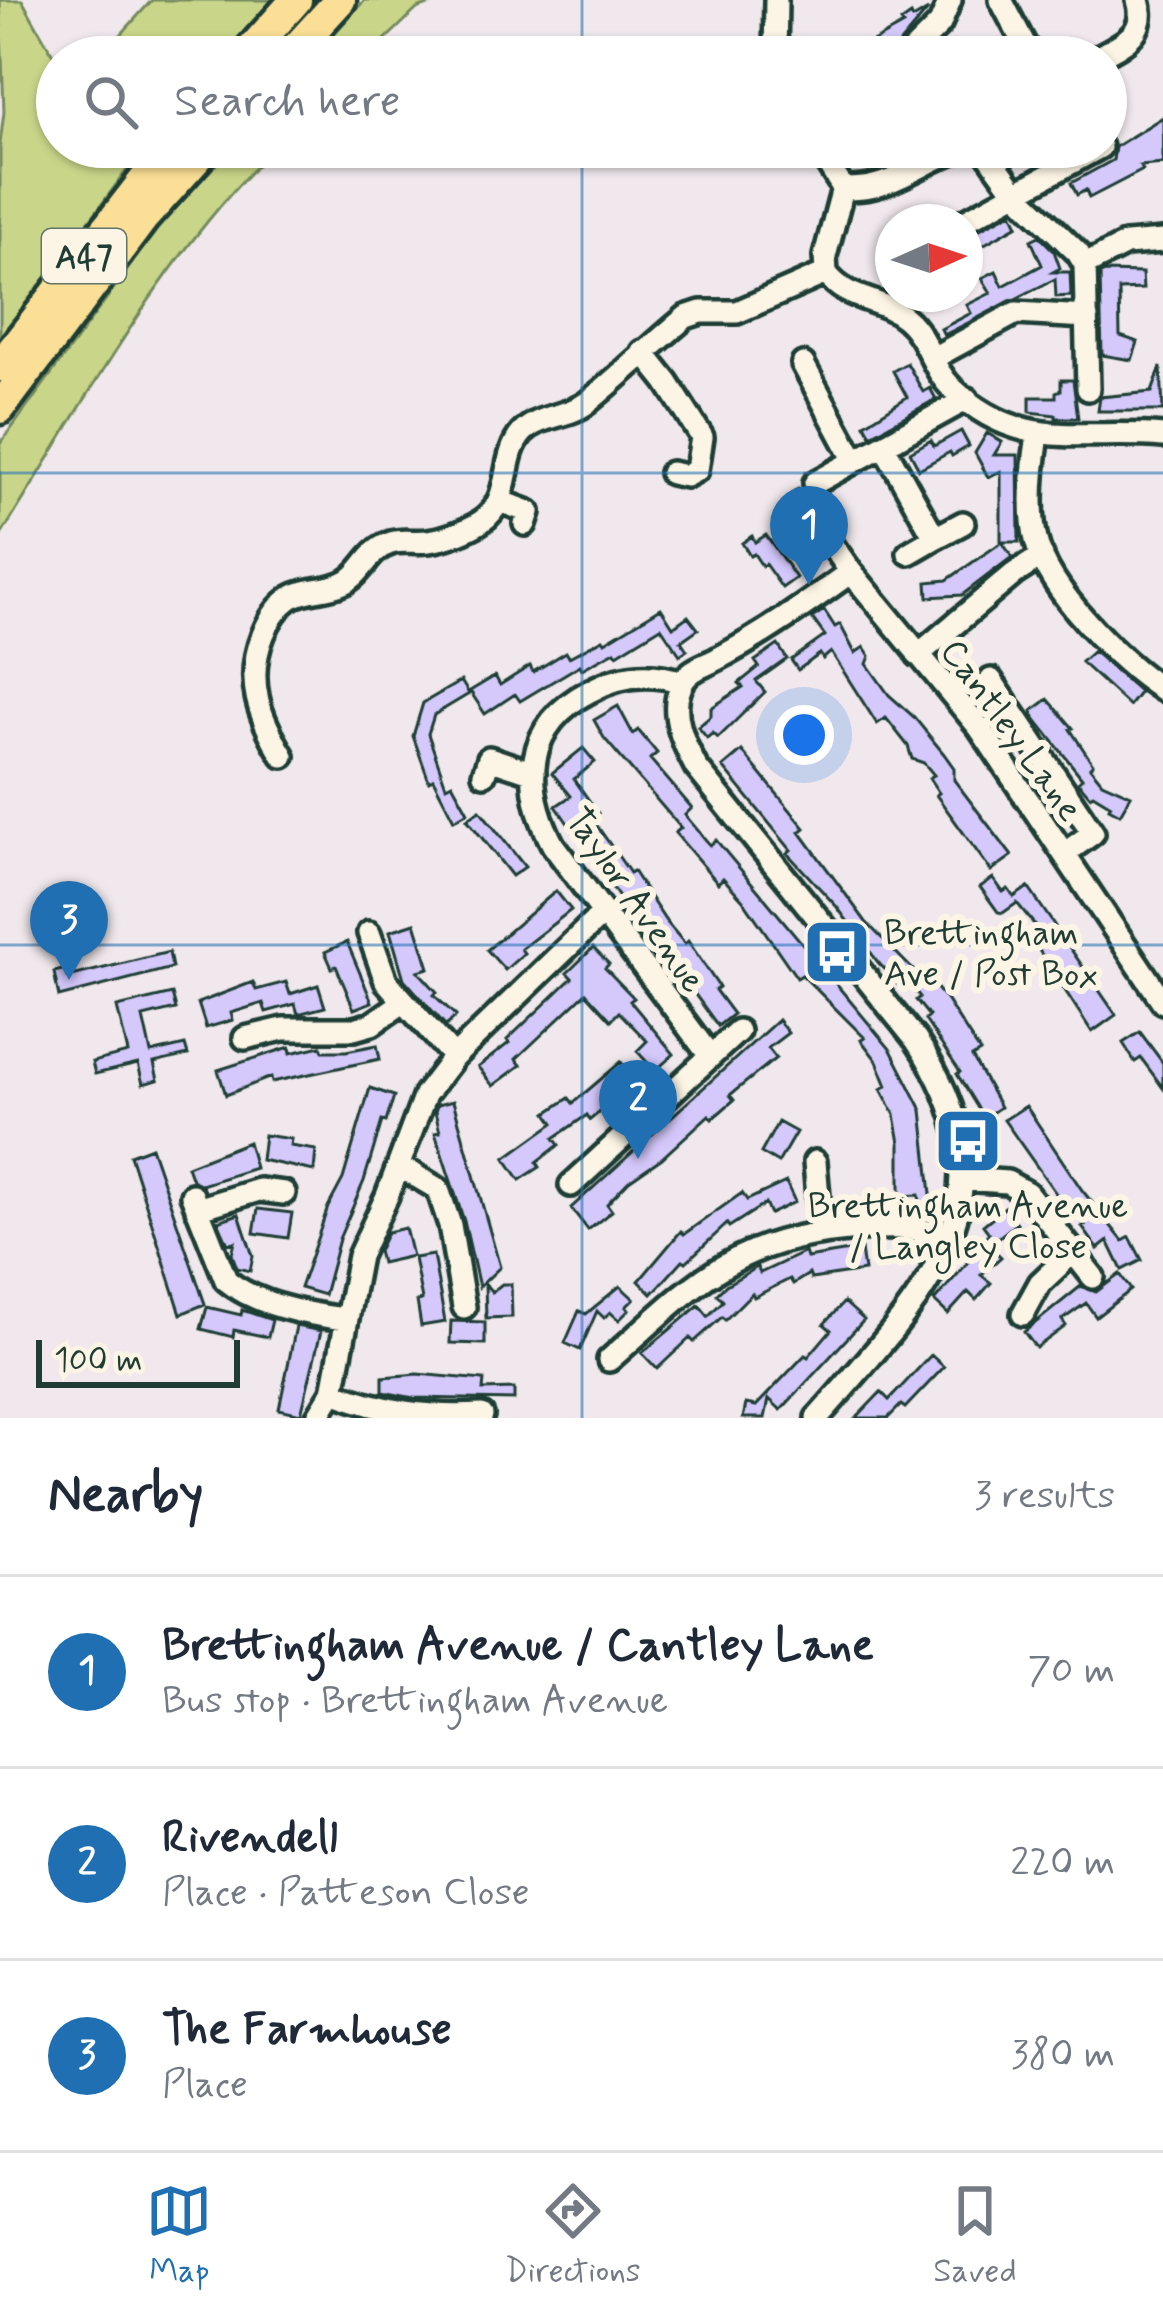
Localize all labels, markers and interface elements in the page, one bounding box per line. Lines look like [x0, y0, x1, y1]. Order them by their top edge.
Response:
search box [36, 36, 1127, 168]
icon: search [78, 69, 144, 135]
text: Search here [174, 73, 401, 132]
north arrow [875, 204, 983, 312]
road number: A47 [42, 229, 126, 283]
pin: 1 [770, 486, 848, 585]
street label: Cantley Lane [928, 631, 1092, 831]
your location [774, 705, 834, 765]
street label: Taylor Avenue [553, 799, 715, 1003]
pin: 3 [30, 881, 108, 980]
place label: Brettingham Ave / Post Box [884, 911, 1098, 999]
bus stop icon: Brettingham Ave / Post Box [802, 917, 872, 987]
pin: 2 [599, 1060, 677, 1159]
bus stop icon: Brettingham Avenue / Langley Close [933, 1106, 1003, 1176]
place label: Brettingham Avenue / Langley Close [808, 1184, 1128, 1274]
scale bar [36, 1334, 240, 1387]
text: 100 m [54, 1339, 143, 1383]
text: Nearby [48, 1463, 203, 1529]
text: 3 results [974, 1471, 1115, 1522]
text: Brettingham Avenue / Cantley Lane [162, 1617, 874, 1676]
text: 1 [78, 1646, 96, 1697]
text: 70 m [1027, 1646, 1115, 1697]
text: Bus stop · Brettingham Avenue [162, 1676, 668, 1727]
text: Rivendell [162, 1809, 338, 1868]
text: 2 [77, 1838, 97, 1889]
text: 220 m [1010, 1838, 1115, 1889]
text: Place · Patteson Close [162, 1868, 530, 1919]
text: The Farmhouse [162, 2001, 452, 2060]
text: 3 [78, 2030, 96, 2081]
text: 380 m [1011, 2030, 1115, 2081]
text: Place [162, 2060, 248, 2111]
tab: Map [146, 2178, 212, 2294]
tab: Directions [505, 2178, 641, 2294]
tab: Saved [933, 2178, 1017, 2294]

